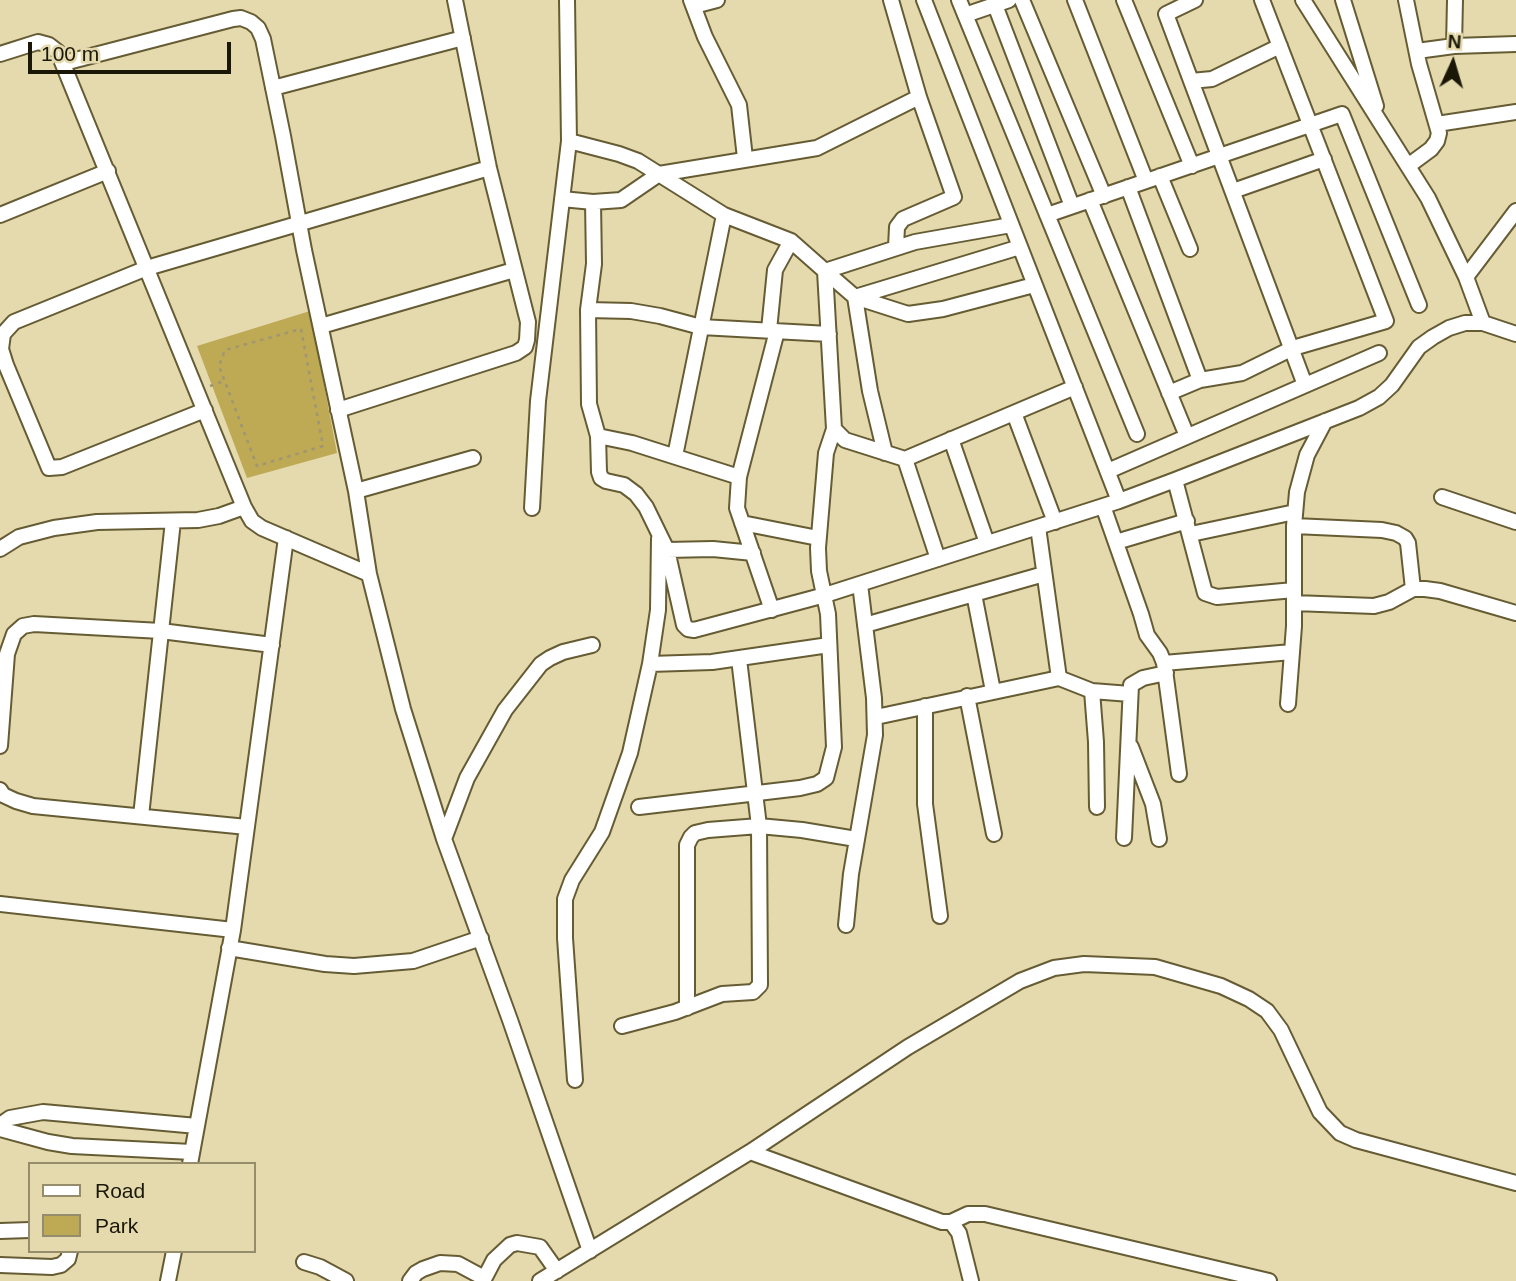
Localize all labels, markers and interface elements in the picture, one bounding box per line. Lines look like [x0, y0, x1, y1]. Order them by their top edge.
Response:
scale bar [32, 28, 234, 72]
north arrow [1418, 28, 1488, 98]
text: N [1447, 31, 1462, 53]
text: 100 m [41, 42, 99, 65]
legend [28, 1162, 256, 1253]
text: Road [95, 1179, 145, 1202]
text: Park [95, 1214, 138, 1237]

